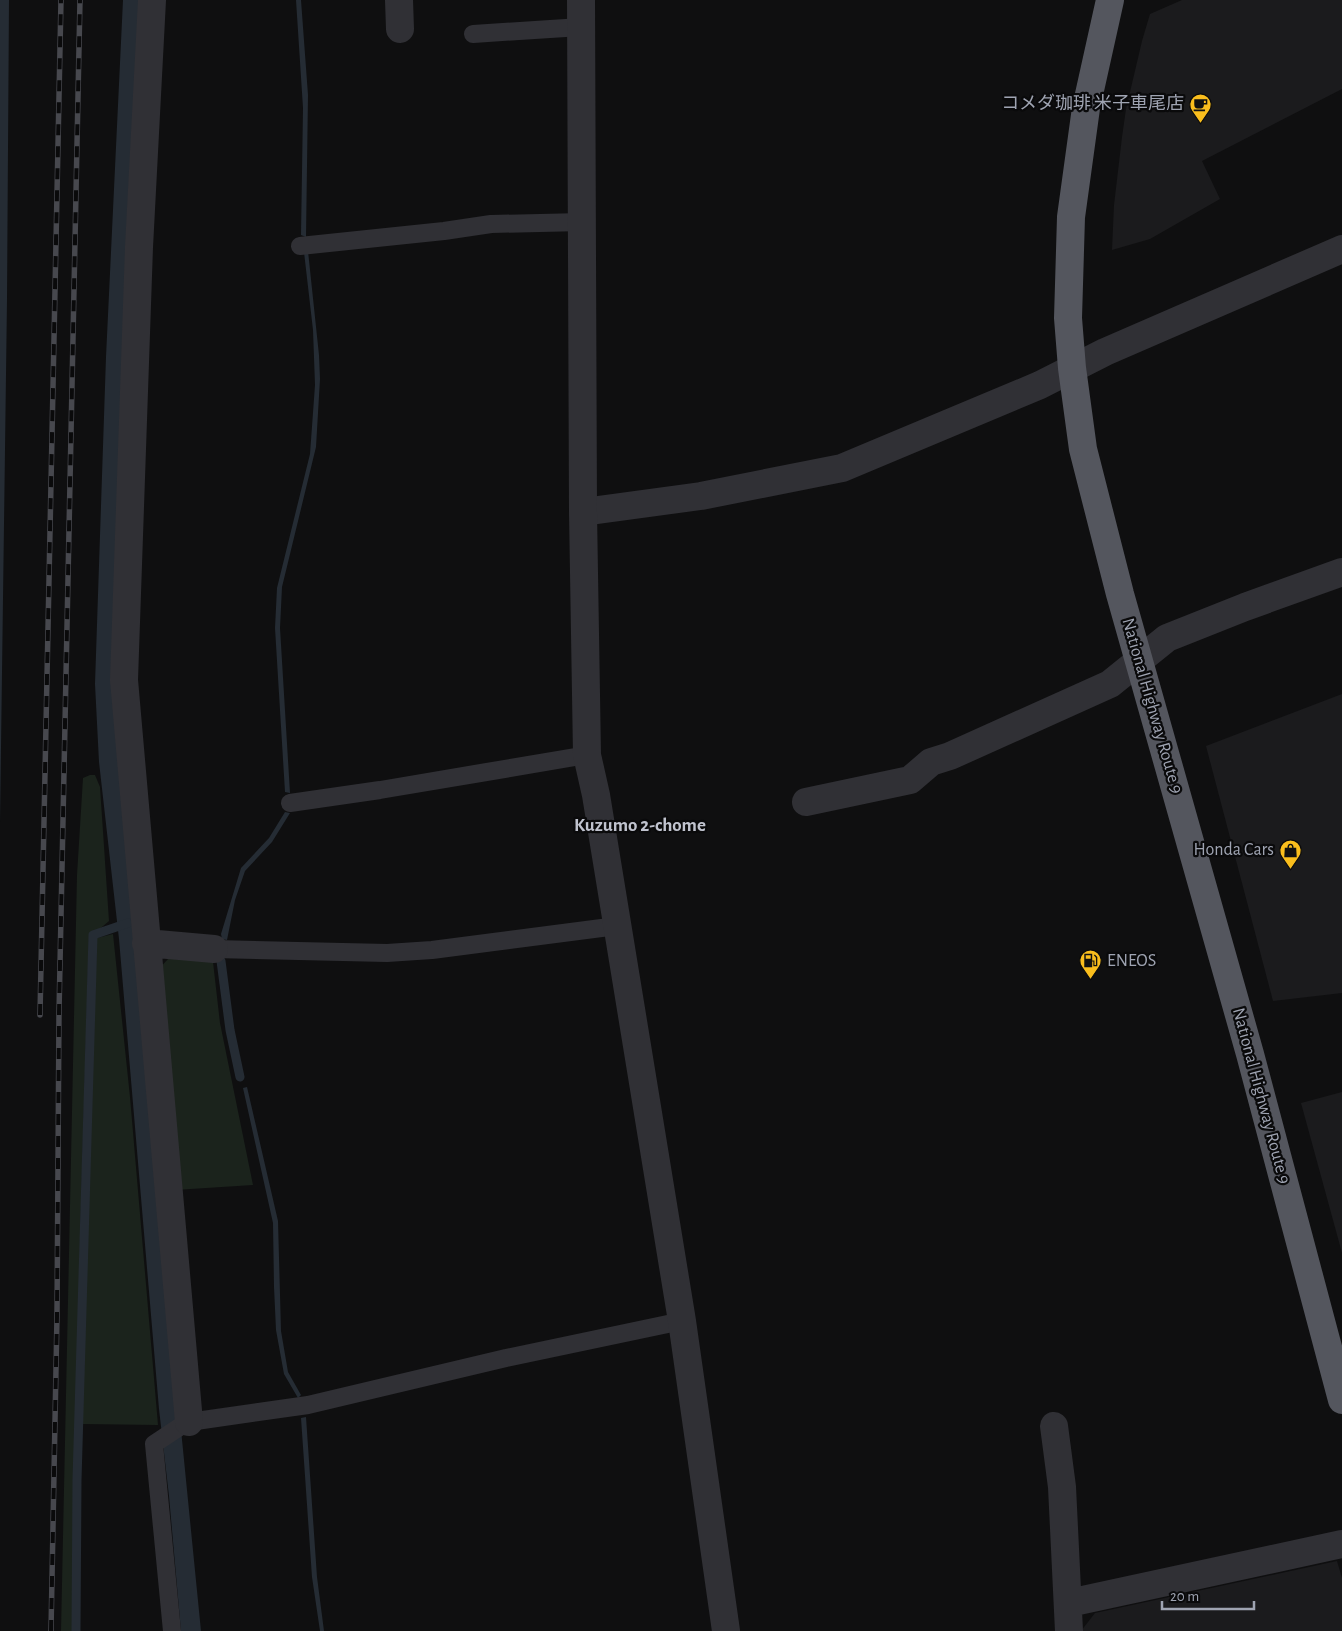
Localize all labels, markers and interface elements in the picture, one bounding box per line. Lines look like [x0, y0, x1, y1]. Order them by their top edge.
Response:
cafe icon: コメダ珈琲 米子車尾店 [1188, 92, 1212, 123]
place label: コメダ珈琲 米子車尾店 [1001, 93, 1184, 113]
street label: National Highway Route 9 [1118, 616, 1186, 796]
district label: Kuzumo 2-chome [574, 816, 706, 835]
shop icon: Honda Cars [1278, 838, 1302, 869]
place label: Honda Cars [1194, 841, 1274, 859]
fuel station icon: ENEOS [1079, 949, 1103, 980]
place label: ENEOS [1107, 952, 1156, 970]
street label: National Highway Route 9 [1229, 1006, 1293, 1186]
scale bar [1162, 1578, 1254, 1610]
text: 20 m [1170, 1589, 1199, 1604]

